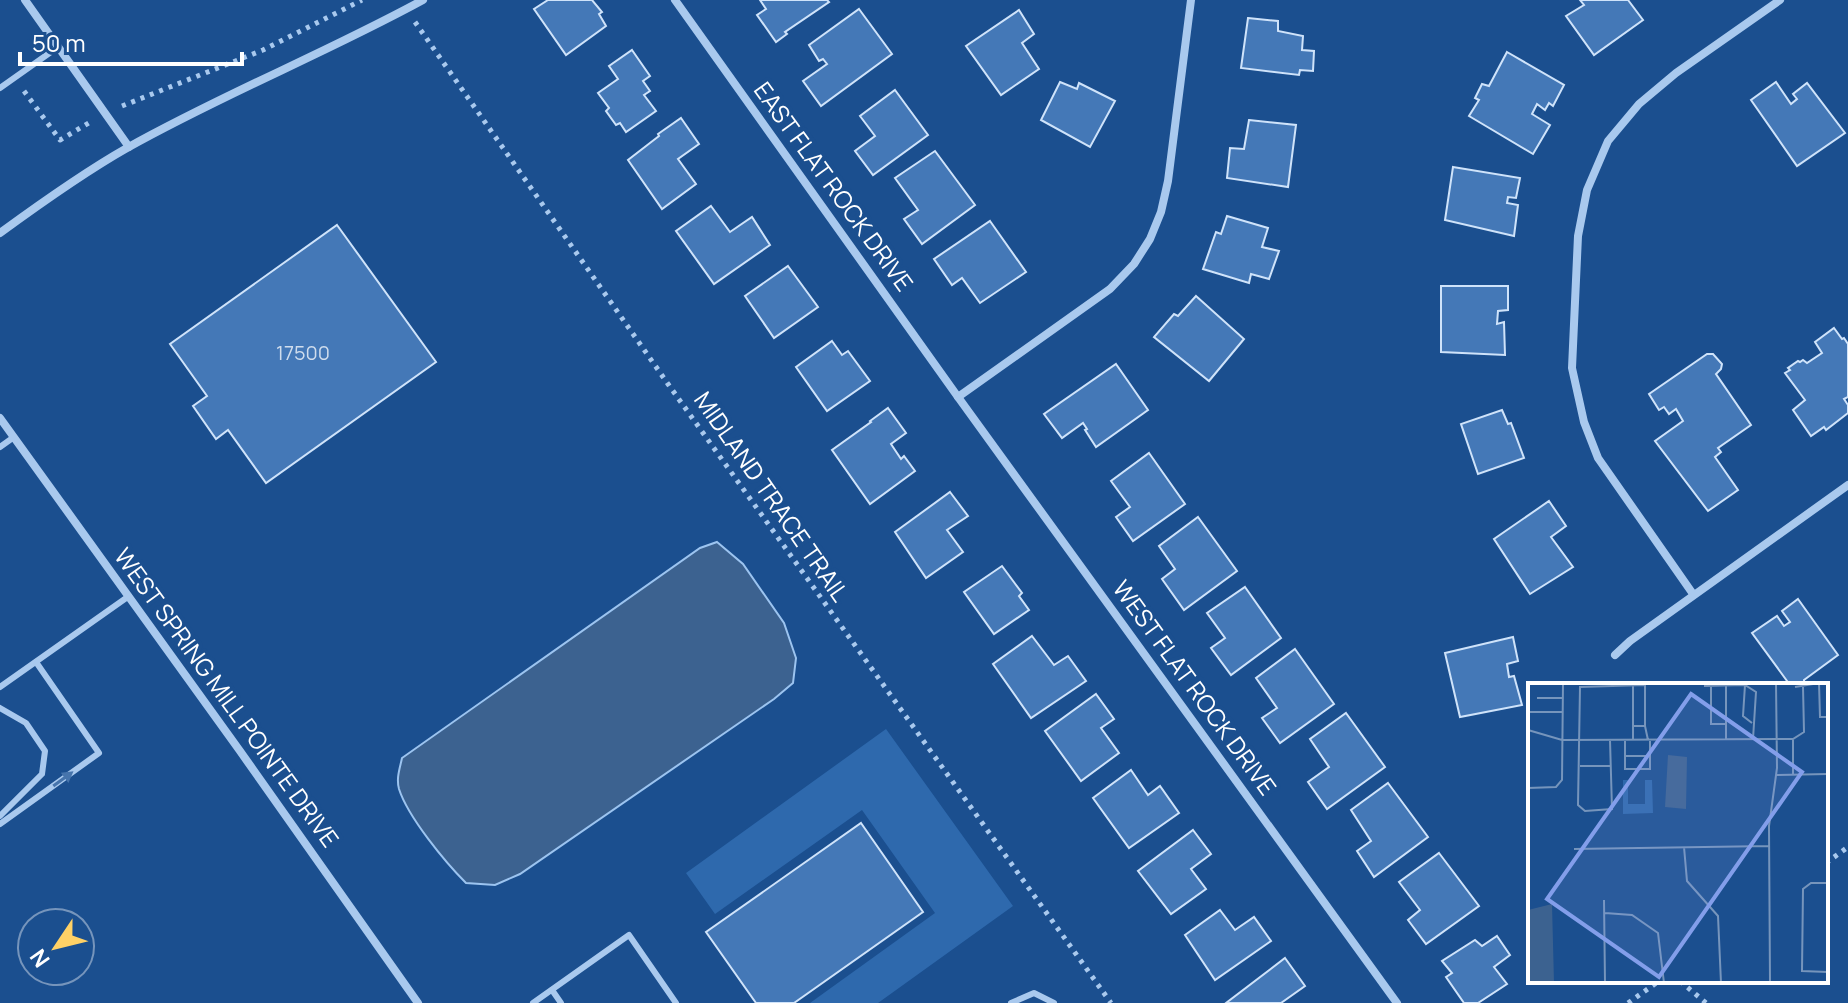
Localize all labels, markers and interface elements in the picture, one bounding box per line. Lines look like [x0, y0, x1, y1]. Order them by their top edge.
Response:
scale bar [20, 16, 242, 66]
text: 50 m [32, 26, 86, 59]
street label: EAST FLAT ROCK DRIVE [747, 75, 921, 297]
house number: 17500 [276, 339, 330, 366]
street label: MIDLAND TRACE TRAIL [687, 385, 857, 608]
street label: WEST SPRING MILL POINTE DRIVE [107, 541, 347, 853]
street label: WEST FLAT ROCK DRIVE [1106, 573, 1285, 801]
inset map [1528, 683, 1828, 983]
one-way arrow [53, 771, 74, 787]
north arrow [16, 907, 96, 987]
text: N [23, 943, 56, 974]

